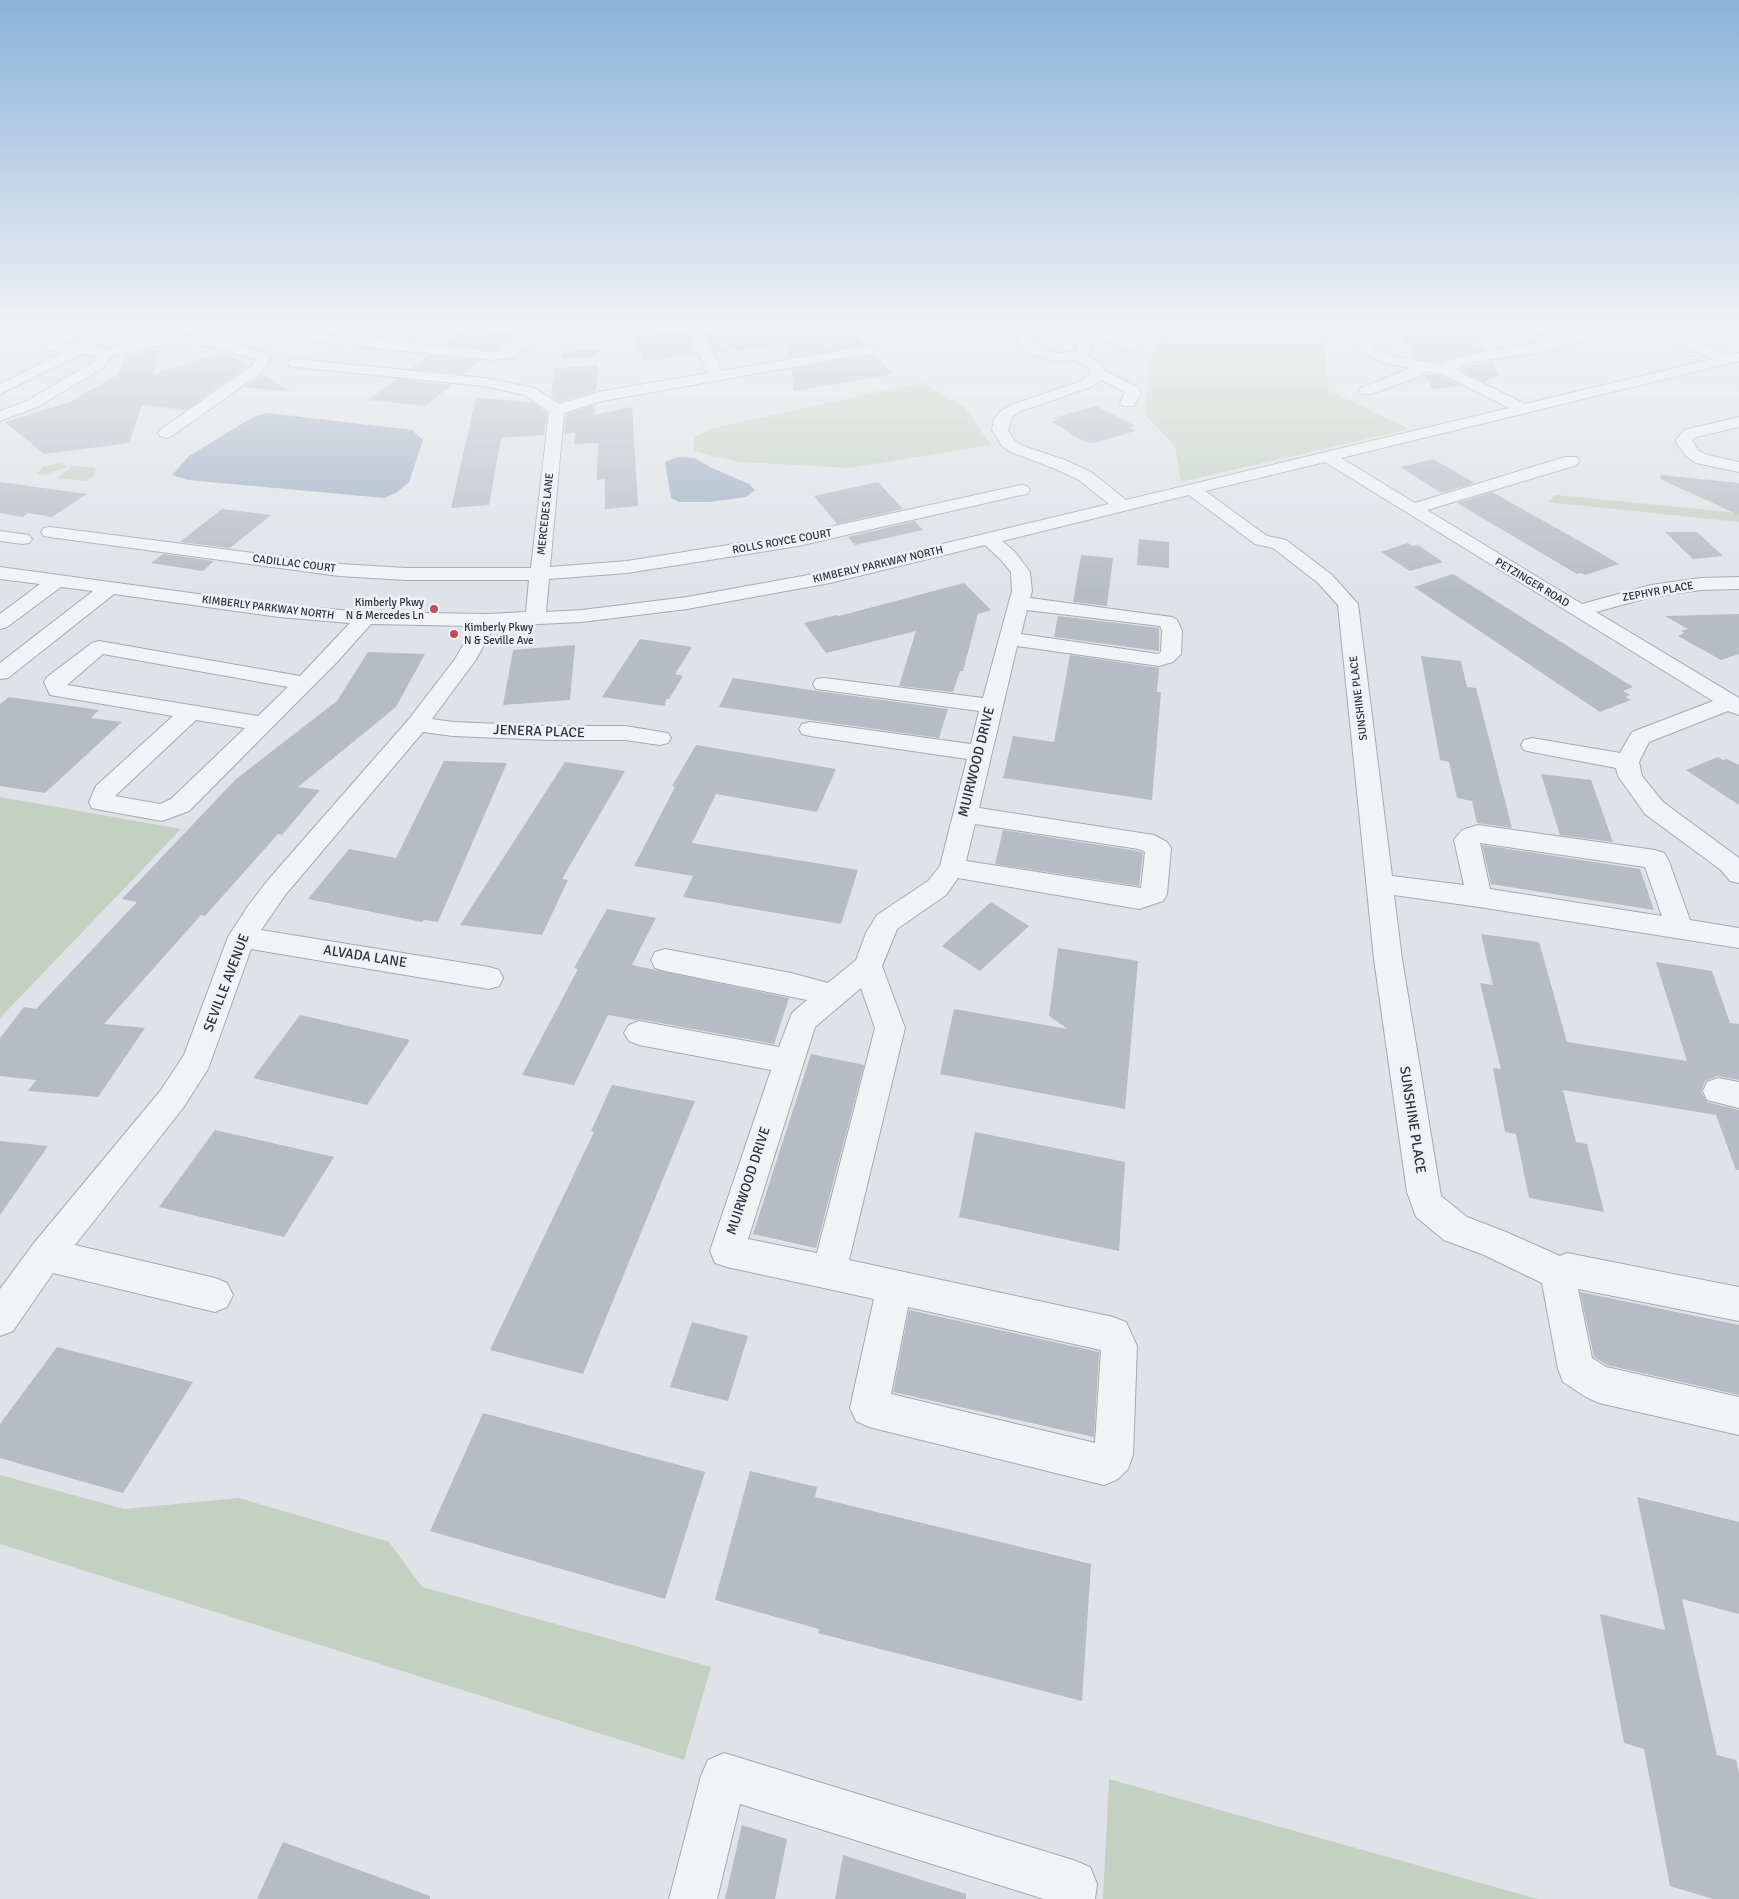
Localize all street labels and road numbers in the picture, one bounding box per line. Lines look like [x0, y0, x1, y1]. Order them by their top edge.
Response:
street label: MERCEDES LANE [535, 472, 557, 556]
street label: ROLLS ROYCE COURT [731, 527, 833, 557]
street label: KIMBERLY PARKWAY NORTH [812, 544, 944, 586]
street label: CADILLAC COURT [252, 552, 336, 576]
street label: PETZINGER ROAD [1492, 556, 1572, 610]
street label: ZEPHYR PLACE [1621, 579, 1695, 605]
street label: KIMBERLY PARKWAY NORTH [201, 593, 335, 623]
street label: SUNSHINE PLACE [1347, 655, 1371, 741]
street label: MUIRWOOD DRIVE [955, 705, 999, 819]
street label: JENERA PLACE [493, 722, 585, 742]
street label: SEVILLE AVENUE [201, 932, 253, 1034]
street label: ALVADA LANE [322, 942, 408, 972]
street label: SUNSHINE PLACE [1395, 1065, 1429, 1175]
street label: MUIRWOOD DRIVE [724, 1125, 774, 1237]

